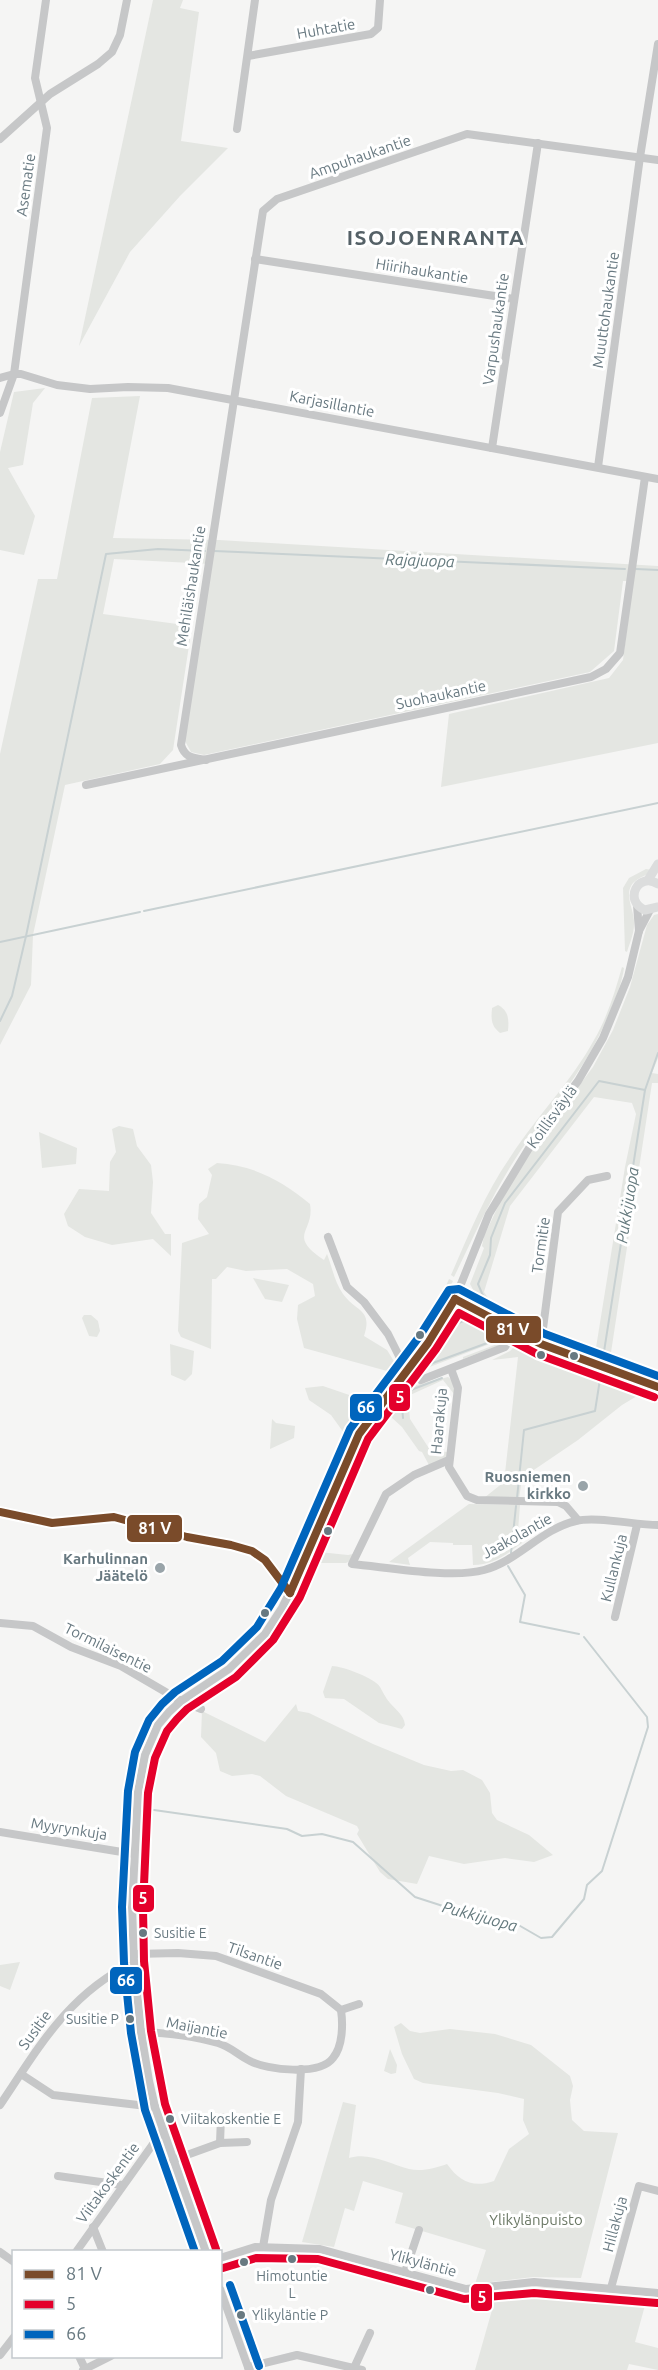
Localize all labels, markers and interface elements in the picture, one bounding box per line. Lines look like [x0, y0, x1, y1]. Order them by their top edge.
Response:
street label: Huhtatie [295, 15, 356, 42]
street label: Ampuhaukantie [307, 131, 413, 182]
street label: Asematie [13, 152, 38, 217]
district label: ISOJOENRANTA [347, 225, 525, 249]
street label: Muuttohaukantie [589, 251, 622, 369]
street label: Hiirihaukantie [375, 255, 470, 286]
street label: Varpushaukantie [479, 272, 512, 386]
street label: Karjasillantie [288, 387, 376, 420]
street label: Mehiläishaukantie [173, 524, 208, 647]
water label: Rajajuopa [385, 550, 455, 570]
street label: Suohaukantie [394, 677, 488, 712]
street label: Koillisväylä [523, 1082, 580, 1151]
water label: Pukkijuopa [612, 1165, 642, 1244]
street label: Tormitie [528, 1216, 553, 1274]
line badge: 81 V [485, 1315, 542, 1344]
text: 81 V [496, 1320, 530, 1338]
unlabelled marker [414, 1329, 426, 1341]
unlabelled marker [535, 1349, 547, 1361]
unlabelled marker [568, 1350, 580, 1362]
line badge: 5 [388, 1383, 411, 1412]
street label: Haarakuja [427, 1387, 450, 1455]
text: 5 [395, 1388, 405, 1406]
line badge: 66 [349, 1393, 383, 1422]
text: 66 [357, 1398, 375, 1416]
place label: Ruosniemen kirkko [484, 1468, 571, 1502]
marker: Ruosniemen kirkko [576, 1479, 590, 1493]
street label: Jaakolantie [479, 1509, 555, 1562]
line badge: 81 V [126, 1514, 183, 1543]
text: 81 V [138, 1519, 172, 1537]
unlabelled marker [322, 1525, 334, 1537]
street label: Kullankuja [597, 1532, 630, 1604]
place label: Karhulinnan Jäätelö [63, 1550, 148, 1584]
marker: Karhulinnan Jäätelö [153, 1561, 167, 1575]
unlabelled marker [259, 1607, 271, 1619]
street label: Tormilaisentie [62, 1619, 155, 1676]
street label: Myyrynkuja [30, 1814, 108, 1843]
line badge: 5 [132, 1884, 155, 1913]
text: 5 [138, 1889, 148, 1907]
water label: Pukkijuopa [441, 1897, 520, 1935]
place label: Susitie E [154, 1925, 207, 1941]
marker: Susitie E [137, 1927, 149, 1939]
street label: Tilsantie [226, 1938, 285, 1973]
line badge: 66 [109, 1966, 143, 1995]
text: 66 [117, 1971, 135, 1989]
street label: Susitie [15, 2007, 55, 2053]
place label: Susitie P [66, 2011, 119, 2027]
marker: Susitie P [124, 2013, 136, 2025]
street label: Maijantie [165, 2013, 229, 2042]
place label: Viitakoskentie E [181, 2111, 281, 2127]
marker: Viitakoskentie E [164, 2113, 176, 2125]
street label: Viitakoskentie [73, 2139, 143, 2226]
street label: Hillakuja [599, 2194, 630, 2254]
park label: Ylikylänpuisto [489, 2211, 583, 2228]
street label: Ylikyläntie [388, 2245, 459, 2280]
legend [12, 2250, 222, 2358]
marker: Himotuntie L [286, 2253, 298, 2265]
unlabelled marker [238, 2256, 250, 2268]
text: 81 V [66, 2263, 102, 2283]
place label: Himotuntie L [256, 2268, 328, 2301]
line badge: 5 [470, 2283, 493, 2312]
unlabelled marker [424, 2284, 436, 2296]
text: 5 [477, 2288, 487, 2306]
text: 5 [66, 2293, 76, 2313]
place label: Ylikyläntie P [252, 2307, 328, 2323]
marker: Ylikyläntie P [235, 2309, 247, 2321]
text: 66 [66, 2323, 86, 2343]

